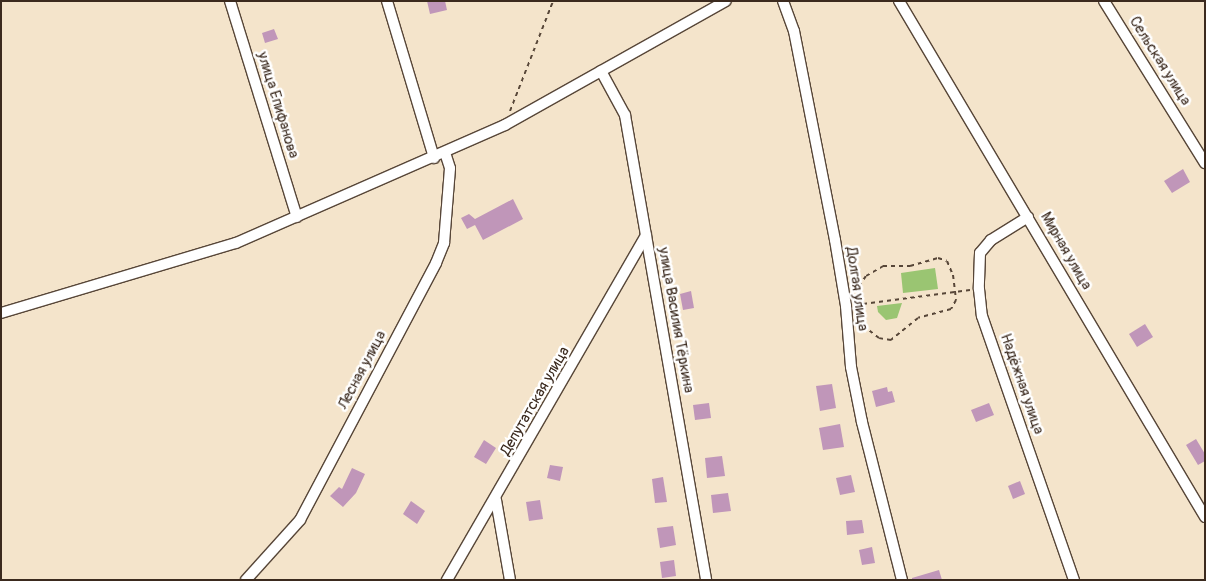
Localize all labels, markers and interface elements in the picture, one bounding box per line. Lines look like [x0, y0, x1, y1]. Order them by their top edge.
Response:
street label: Сельская улица [1125, 13, 1195, 109]
street label: улица Епифанова [253, 50, 303, 160]
street label: Мирная улица [1037, 209, 1095, 293]
street label: улица Василия Тёркина [654, 246, 698, 394]
street label: Долгая улица [842, 246, 872, 332]
street label: Лесная улица [334, 328, 390, 412]
street label: Надёжная улица [996, 331, 1048, 437]
street label: Депутатская улица [497, 343, 573, 459]

